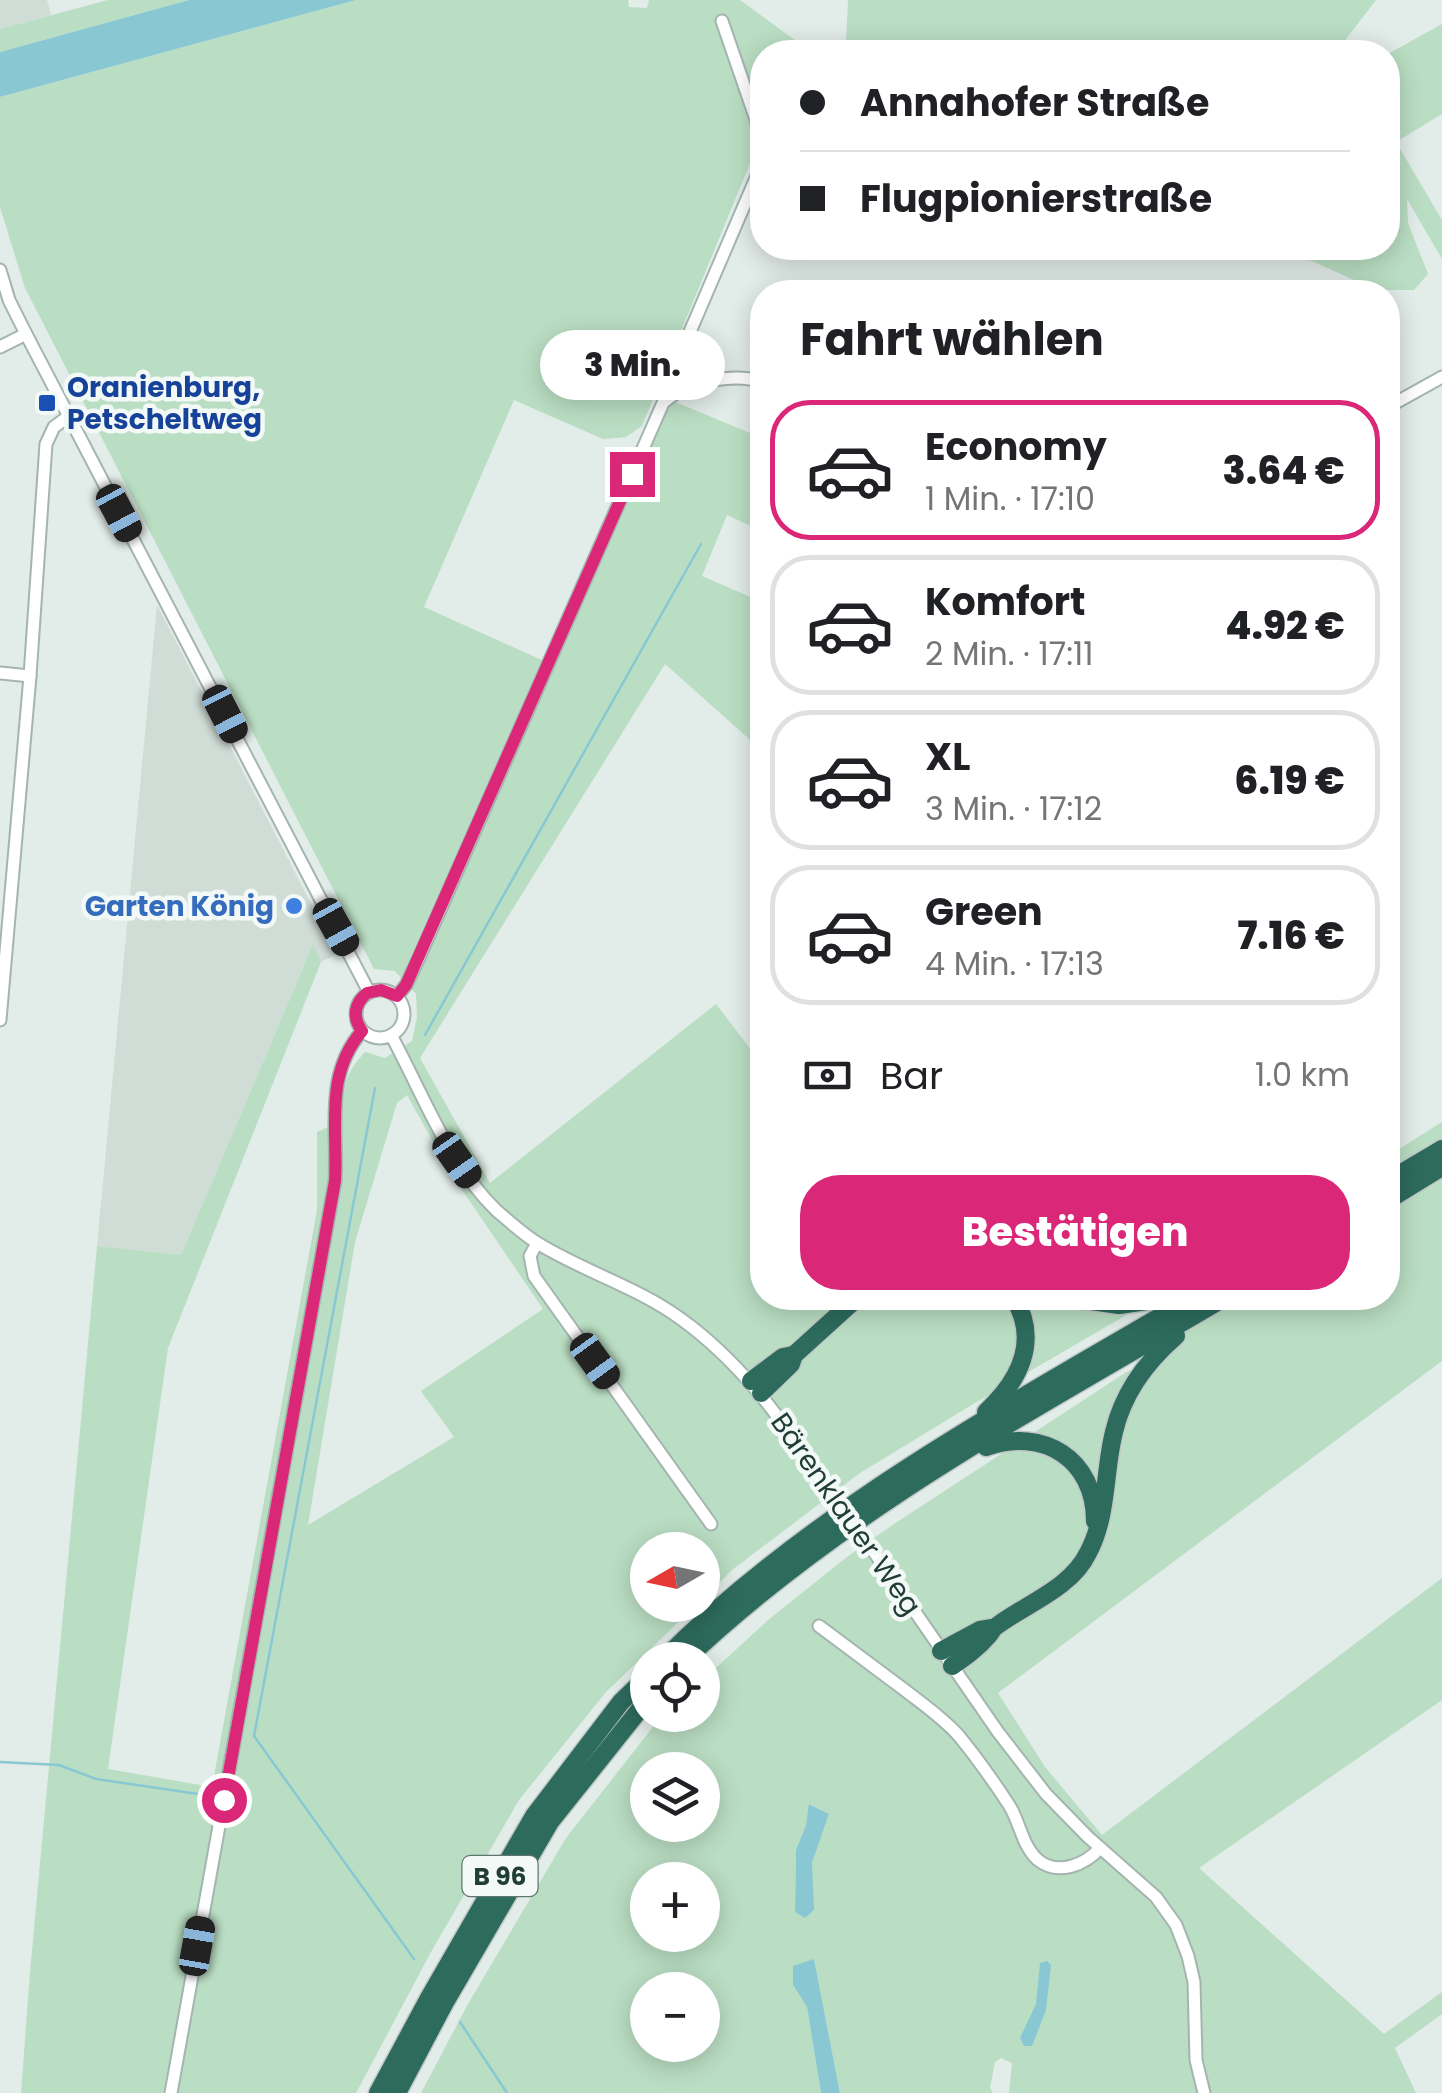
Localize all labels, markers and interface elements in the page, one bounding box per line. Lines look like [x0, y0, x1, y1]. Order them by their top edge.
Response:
text: Annahofer Straße [860, 76, 1209, 129]
text: Flugpionierstraße [860, 172, 1212, 225]
text: Fahrt wählen [800, 308, 1104, 371]
callout: 3 Min. [540, 329, 724, 399]
text: 3 Min. [584, 342, 681, 387]
place label: Oranienburg, Petscheltweg [67, 368, 262, 439]
marker: Oranienburg, Petscheltweg [36, 392, 58, 414]
text: Economy [925, 420, 1107, 473]
icon: car [805, 425, 895, 515]
text: 3.64 € [1223, 444, 1345, 497]
route end [610, 452, 655, 497]
text: 1 Min. · 17:10 [925, 476, 1095, 521]
car [92, 479, 146, 547]
text: Komfort [925, 575, 1086, 628]
icon: car [805, 580, 895, 670]
text: 4.92 € [1225, 599, 1345, 652]
text: 2 Min. · 17:11 [925, 631, 1093, 676]
car [198, 680, 252, 748]
text: XL [925, 730, 970, 783]
icon: car [805, 735, 895, 825]
text: 6.19 € [1234, 754, 1345, 807]
text: 3 Min. · 17:12 [925, 786, 1102, 831]
text: Green [925, 885, 1043, 938]
place label: Garten König [85, 887, 274, 926]
icon: car [805, 890, 895, 980]
car [308, 893, 364, 961]
marker: Garten König [283, 895, 305, 917]
text: 7.16 € [1237, 909, 1345, 962]
text: 4 Min. · 17:13 [925, 941, 1104, 986]
icon: cash [800, 1048, 855, 1103]
text: Bar [880, 1049, 943, 1102]
text: 1.0 km [1255, 1052, 1350, 1097]
car [428, 1127, 486, 1193]
button: Bestätigen [800, 1175, 1350, 1290]
car [565, 1328, 625, 1394]
street label: Bärenklauer Weg [762, 1405, 930, 1623]
north arrow [630, 1532, 720, 1622]
map controls [630, 1532, 720, 2062]
button: locate [630, 1642, 720, 1732]
button: layers [630, 1752, 720, 1842]
route start [202, 1778, 247, 1823]
road number: B 96 [462, 1856, 538, 1896]
button: + [630, 1862, 720, 1952]
car [177, 1914, 217, 1978]
button: − [630, 1972, 720, 2062]

